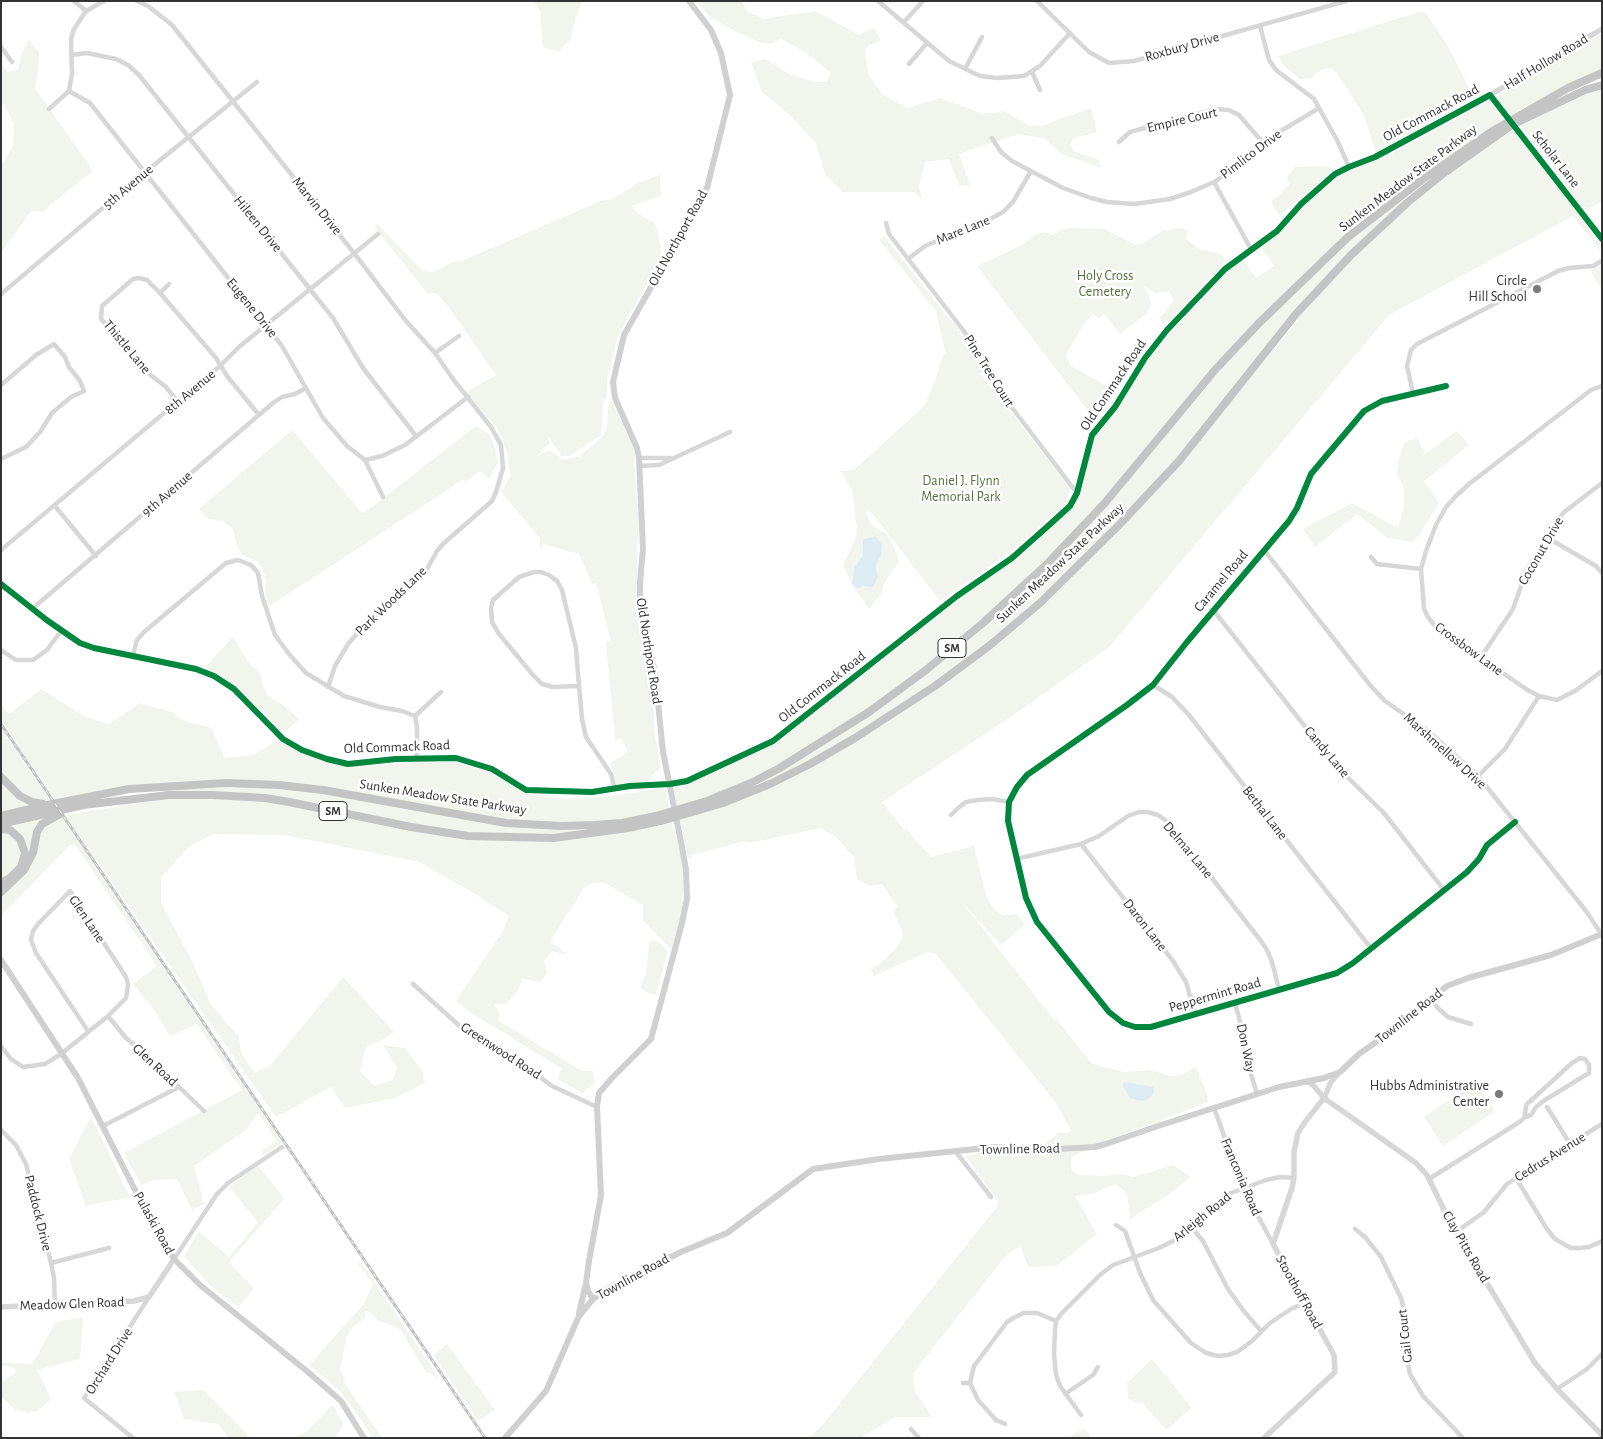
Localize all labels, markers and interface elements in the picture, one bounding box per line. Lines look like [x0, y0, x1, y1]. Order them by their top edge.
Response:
street label: Roxbury Drive [1143, 28, 1221, 66]
street label: Half Hollow Road [1501, 30, 1591, 94]
street label: Old Commack Road [1380, 81, 1482, 145]
street label: Empire Court [1145, 104, 1219, 136]
street label: Sunken Meadow State Parkway [1336, 121, 1480, 235]
street label: Pimlico Drive [1217, 126, 1285, 182]
street label: Scholar Lane [1528, 127, 1584, 191]
street label: 5th Avenue [99, 161, 157, 213]
street label: Marvin Drive [288, 174, 346, 238]
street label: Old Northport Road [645, 187, 711, 289]
street label: Hileen Drive [230, 192, 286, 256]
street label: Mare Lane [934, 212, 992, 248]
park label: Holy Cross Cemetery [1077, 268, 1133, 300]
place label: Circle Hill School [1469, 273, 1527, 306]
street label: Eugene Drive [223, 275, 281, 341]
marker: Circle Hill School [1531, 283, 1543, 295]
street label: Thistle Lane [100, 317, 154, 377]
street label: Pine Tree Court [960, 332, 1018, 410]
street label: Old Commack Road [1076, 336, 1150, 434]
street label: 8th Avenue [161, 366, 219, 418]
street label: 9th Avenue [138, 468, 196, 520]
park label: Daniel J. Flynn Memorial Park [921, 473, 1001, 506]
street label: Sunken Meadow State Parkway [993, 499, 1127, 627]
street label: Coconut Drive [1515, 514, 1567, 588]
street label: Caramel Road [1190, 547, 1252, 615]
street label: Park Woods Lane [352, 563, 430, 639]
street label: Old Northport Road [632, 597, 666, 705]
street label: Crossbow Lane [1432, 619, 1506, 679]
road number: SM [938, 638, 966, 658]
street label: Old Commack Road [775, 648, 869, 726]
street label: Marshmellow Drive [1400, 709, 1490, 793]
street label: Candy Lane [1301, 723, 1353, 781]
street label: Old Commack Road [344, 737, 450, 757]
street label: Sunken Meadow State Parkway [358, 776, 528, 818]
street label: Bethal Lane [1239, 783, 1291, 843]
road number: SM [319, 801, 347, 820]
street label: Delmar Lane [1159, 818, 1217, 882]
street label: Glen Lane [65, 892, 109, 946]
street label: Daron Lane [1119, 895, 1171, 955]
street label: Peppermint Road [1167, 974, 1263, 1016]
street label: Townline Road [1372, 985, 1446, 1047]
street label: Greenwood Road [457, 1019, 545, 1083]
street label: Don Way [1233, 1022, 1259, 1074]
street label: Glen Road [129, 1040, 181, 1090]
place label: Hubbs Administrative Center [1370, 1078, 1489, 1110]
marker: Hubbs Administrative Center [1493, 1088, 1505, 1100]
street label: Cedrus Avenue [1511, 1129, 1589, 1185]
street label: Franconia Road [1217, 1136, 1265, 1218]
street label: Townline Road [980, 1140, 1060, 1158]
street label: Paddock Drive [20, 1173, 56, 1253]
street label: Arleigh Road [1169, 1188, 1235, 1246]
street label: Pulaski Road [130, 1189, 178, 1257]
street label: Clay Pitts Road [1439, 1208, 1493, 1286]
street label: Townline Road [594, 1250, 672, 1304]
street label: Stoothoff Road [1272, 1252, 1326, 1332]
street label: Meadow Glen Road [19, 1294, 125, 1314]
street label: Gail Court [1394, 1308, 1416, 1364]
street label: Orchard Drive [82, 1324, 136, 1398]

